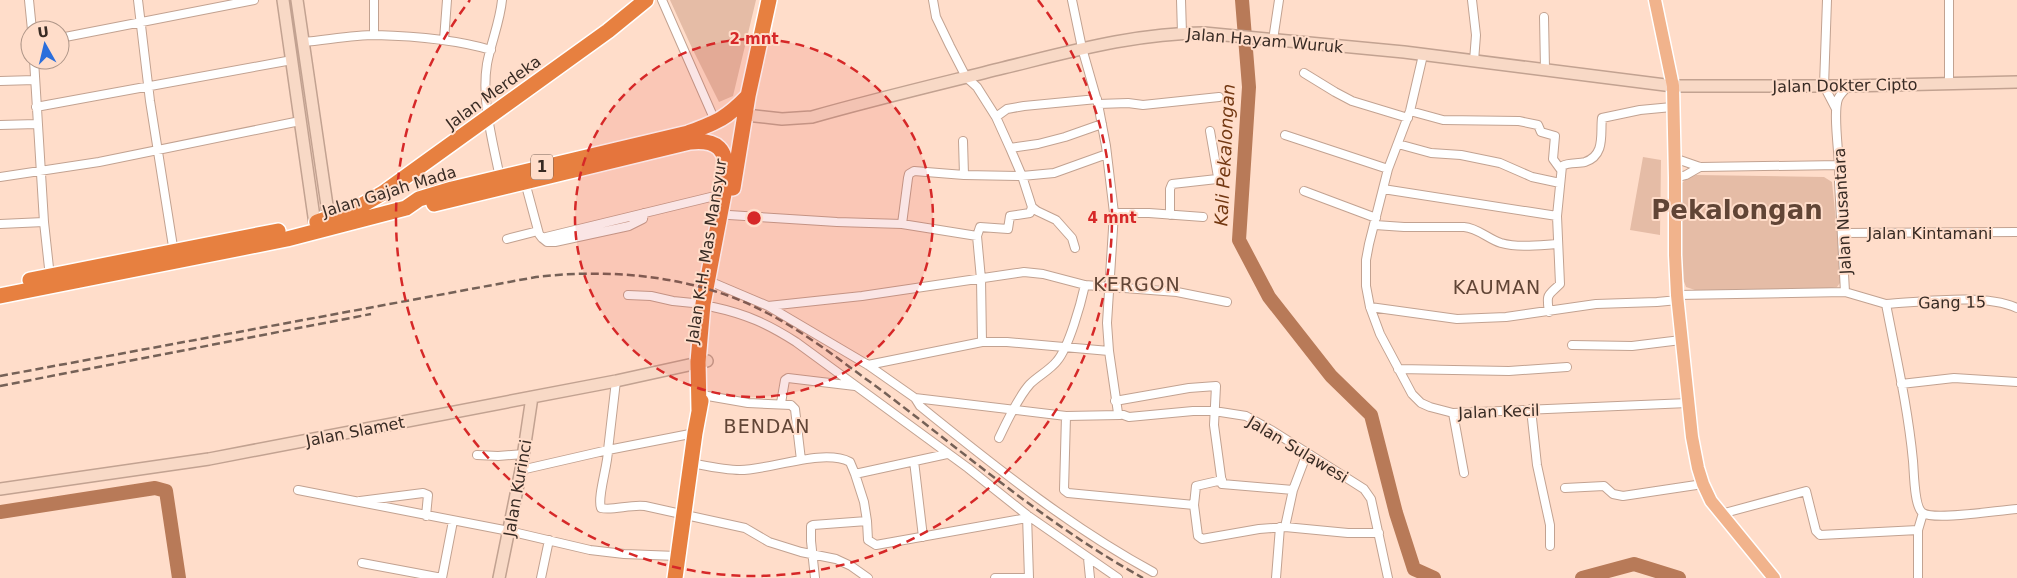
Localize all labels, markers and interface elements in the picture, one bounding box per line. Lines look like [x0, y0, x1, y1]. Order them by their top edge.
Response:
north arrow [20, 20, 70, 70]
text: U [36, 23, 50, 41]
street label: Jalan Hayam Wuruk [1185, 24, 1345, 57]
text: 2 mnt [729, 30, 779, 48]
street label: Jalan Merdeka [441, 52, 544, 134]
street label: Jalan Dokter Cipto [1771, 75, 1918, 96]
water label: Kali Pekalongan [1210, 83, 1239, 227]
street label: Jalan Nusantara [1830, 147, 1855, 276]
road number: 1 [531, 154, 553, 180]
street label: Jalan K.H. Mas Mansyur [682, 157, 731, 346]
street label: Jalan Gajah Mada [319, 162, 459, 221]
district label: Pekalongan [1651, 195, 1823, 225]
centre of rings [745, 209, 763, 227]
text: 4 mnt [1087, 209, 1137, 227]
street label: Jalan Kintamani [1866, 224, 1993, 243]
district label: KERGON [1093, 273, 1181, 295]
district label: KAUMAN [1453, 276, 1541, 298]
street label: Gang 15 [1918, 292, 1986, 313]
street label: Jalan Kecil [1457, 401, 1540, 422]
street label: Jalan Sulawesi [1243, 411, 1352, 487]
street label: Jalan Slamet [303, 413, 406, 451]
district label: BENDAN [724, 415, 810, 437]
street label: Jalan Kurinci [499, 438, 535, 539]

